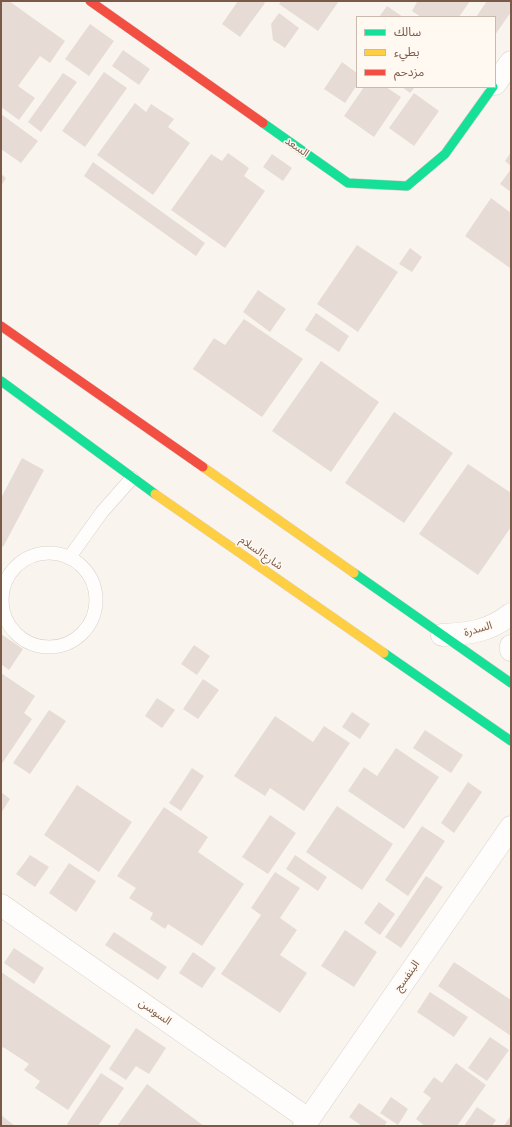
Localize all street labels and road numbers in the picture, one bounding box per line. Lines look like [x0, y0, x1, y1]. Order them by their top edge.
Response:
street label: السعد [282, 134, 312, 160]
street label: شارع السلام [237, 533, 285, 573]
street label: السدرة [462, 619, 494, 639]
street label: البنفسج [392, 958, 422, 994]
street label: السوسن [136, 996, 174, 1028]

